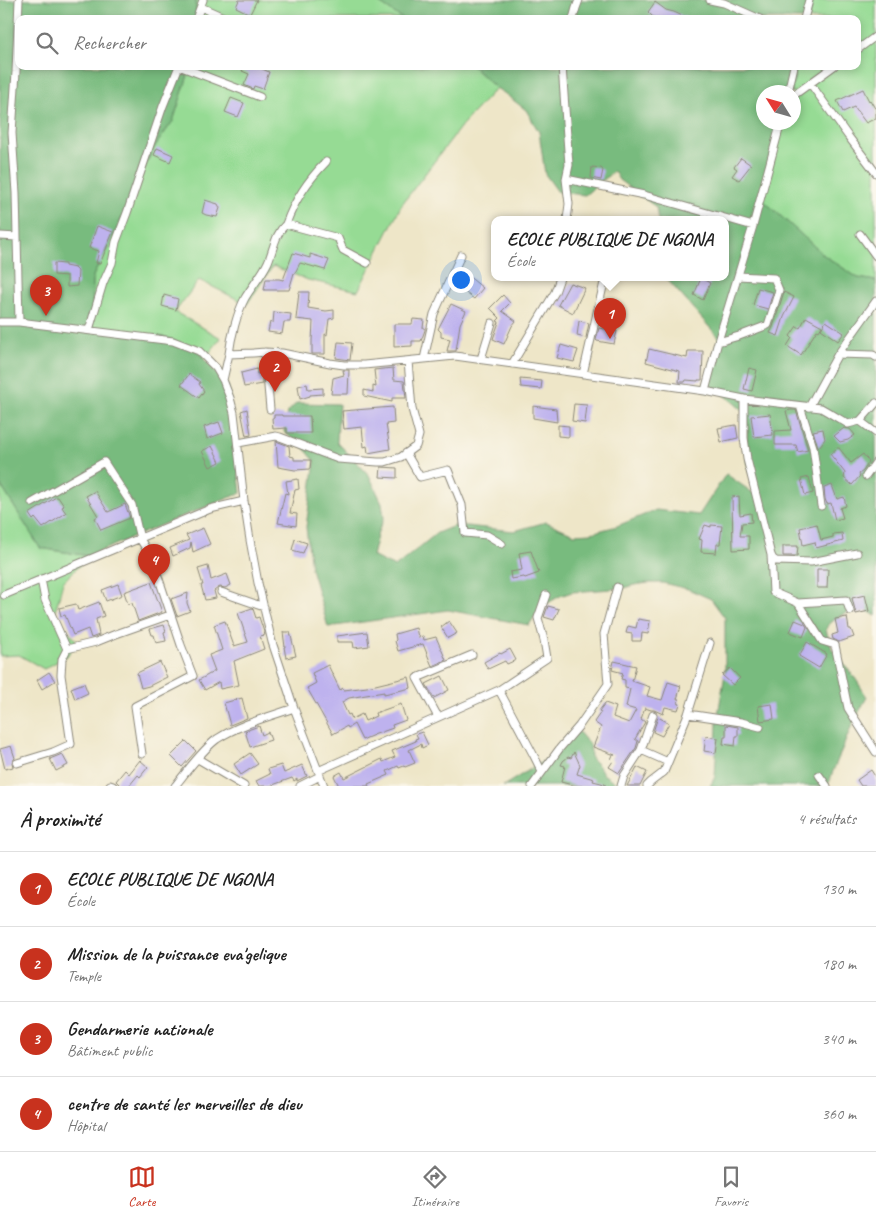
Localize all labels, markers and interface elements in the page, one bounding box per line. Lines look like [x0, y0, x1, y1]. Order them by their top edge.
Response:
search box [15, 15, 861, 70]
icon: search [33, 29, 61, 57]
text: Rechercher [73, 31, 146, 55]
north arrow [756, 85, 801, 130]
popup [491, 216, 729, 281]
text: ECOLE PUBLIQUE DE NGONA [507, 227, 713, 251]
text: École [507, 251, 535, 271]
your location [448, 267, 474, 293]
pin: 3 [30, 275, 62, 316]
pin: 1 [594, 298, 626, 339]
pin: 2 [259, 351, 291, 392]
pin: 4 [138, 544, 170, 585]
text: À proximité [20, 806, 100, 832]
text: 4 résultats [797, 809, 856, 829]
text: ECOLE PUBLIQUE DE NGONA [67, 867, 273, 891]
text: 1 [32, 879, 40, 899]
text: 130 m [822, 879, 856, 899]
text: École [67, 891, 95, 911]
text: Mission de la puissance eva'gelique [67, 942, 286, 966]
text: 2 [32, 954, 40, 974]
text: 180 m [822, 954, 856, 974]
text: Temple [67, 966, 101, 986]
text: Gendarmerie nationale [67, 1017, 212, 1041]
text: 3 [32, 1029, 40, 1049]
text: 340 m [822, 1029, 856, 1049]
text: Bâtiment public [67, 1041, 152, 1061]
text: centre de santé les merveilles de dieu [67, 1092, 302, 1116]
text: 4 [32, 1104, 40, 1124]
text: 360 m [822, 1104, 856, 1124]
text: Hôpital [67, 1116, 105, 1136]
tab: Carte [128, 1163, 156, 1210]
tab: Itinéraire [411, 1163, 459, 1210]
tab: Favoris [714, 1163, 748, 1210]

